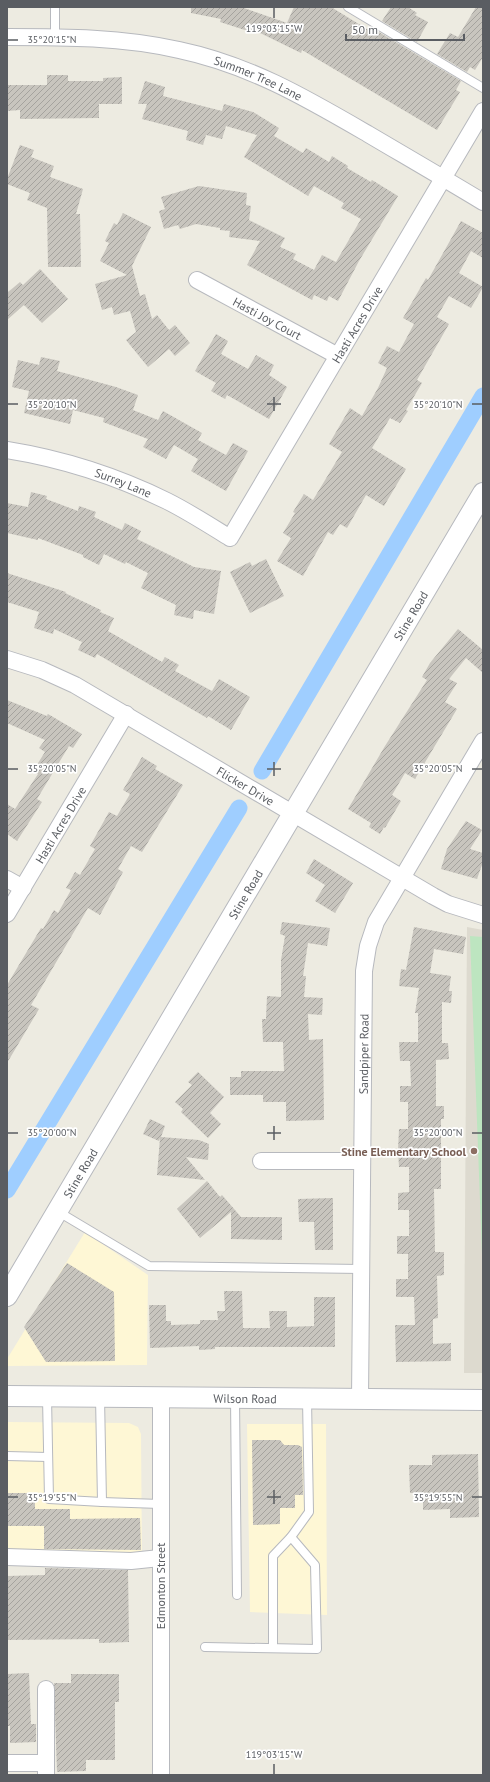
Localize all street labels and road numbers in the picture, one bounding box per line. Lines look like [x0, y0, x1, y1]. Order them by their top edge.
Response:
street label: Summer Tree Lane [212, 52, 305, 103]
street label: Hasti Acres Drive [328, 283, 385, 366]
street label: Hasti Joy Court [231, 293, 304, 343]
street label: Surrey Lane [93, 465, 154, 500]
street label: Stine Road [390, 588, 431, 643]
street label: Flicker Drive [214, 763, 277, 808]
street label: Hasti Acres Drive [32, 783, 89, 866]
street label: Stine Road [225, 867, 266, 922]
street label: Sandpiper Road [355, 1014, 371, 1094]
street label: Stine Road [59, 1146, 100, 1200]
street label: Wilson Road [213, 1390, 277, 1406]
street label: Edmonton Street [153, 1543, 168, 1629]

